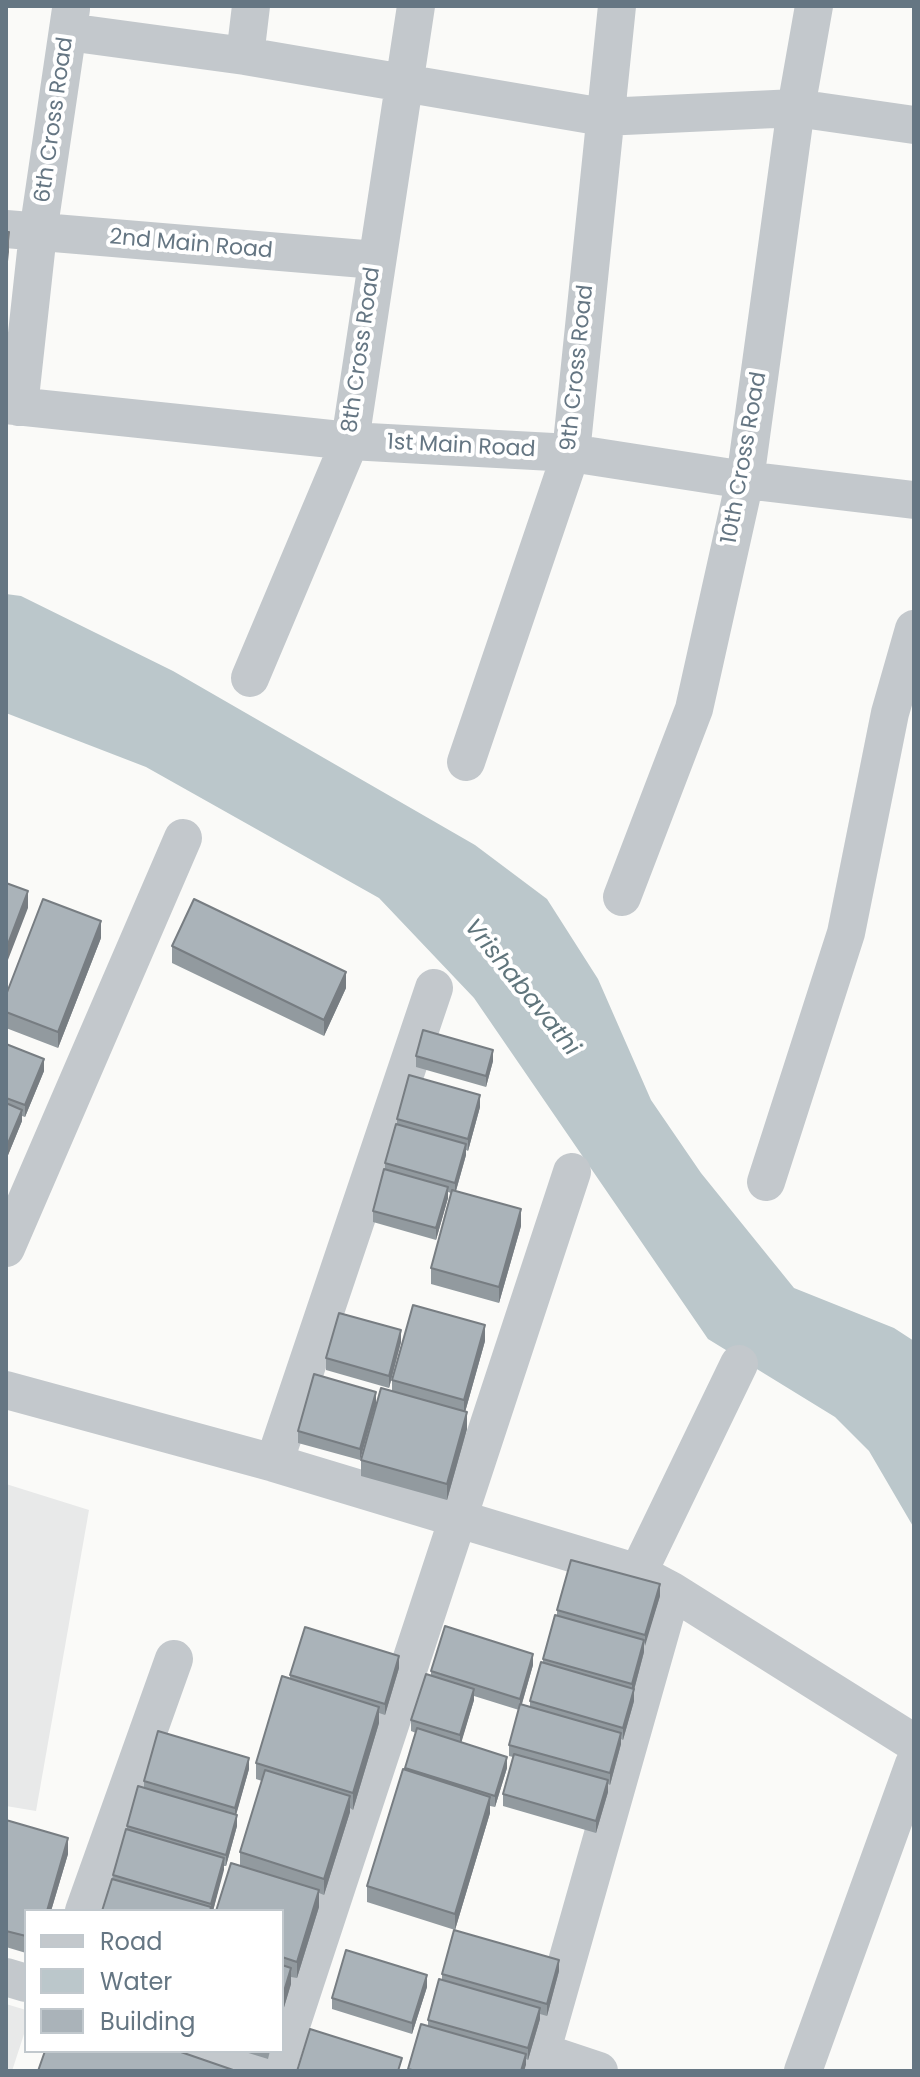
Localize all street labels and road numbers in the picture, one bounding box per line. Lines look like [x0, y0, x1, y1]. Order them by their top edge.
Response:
street label: 6th Cross Road [30, 35, 80, 205]
street label: 2nd Main Road [108, 225, 274, 265]
street label: 8th Cross Road [337, 265, 387, 435]
street label: 9th Cross Road [556, 284, 600, 452]
street label: 10th Cross Road [717, 370, 773, 546]
street label: 1st Main Road [386, 430, 536, 464]

